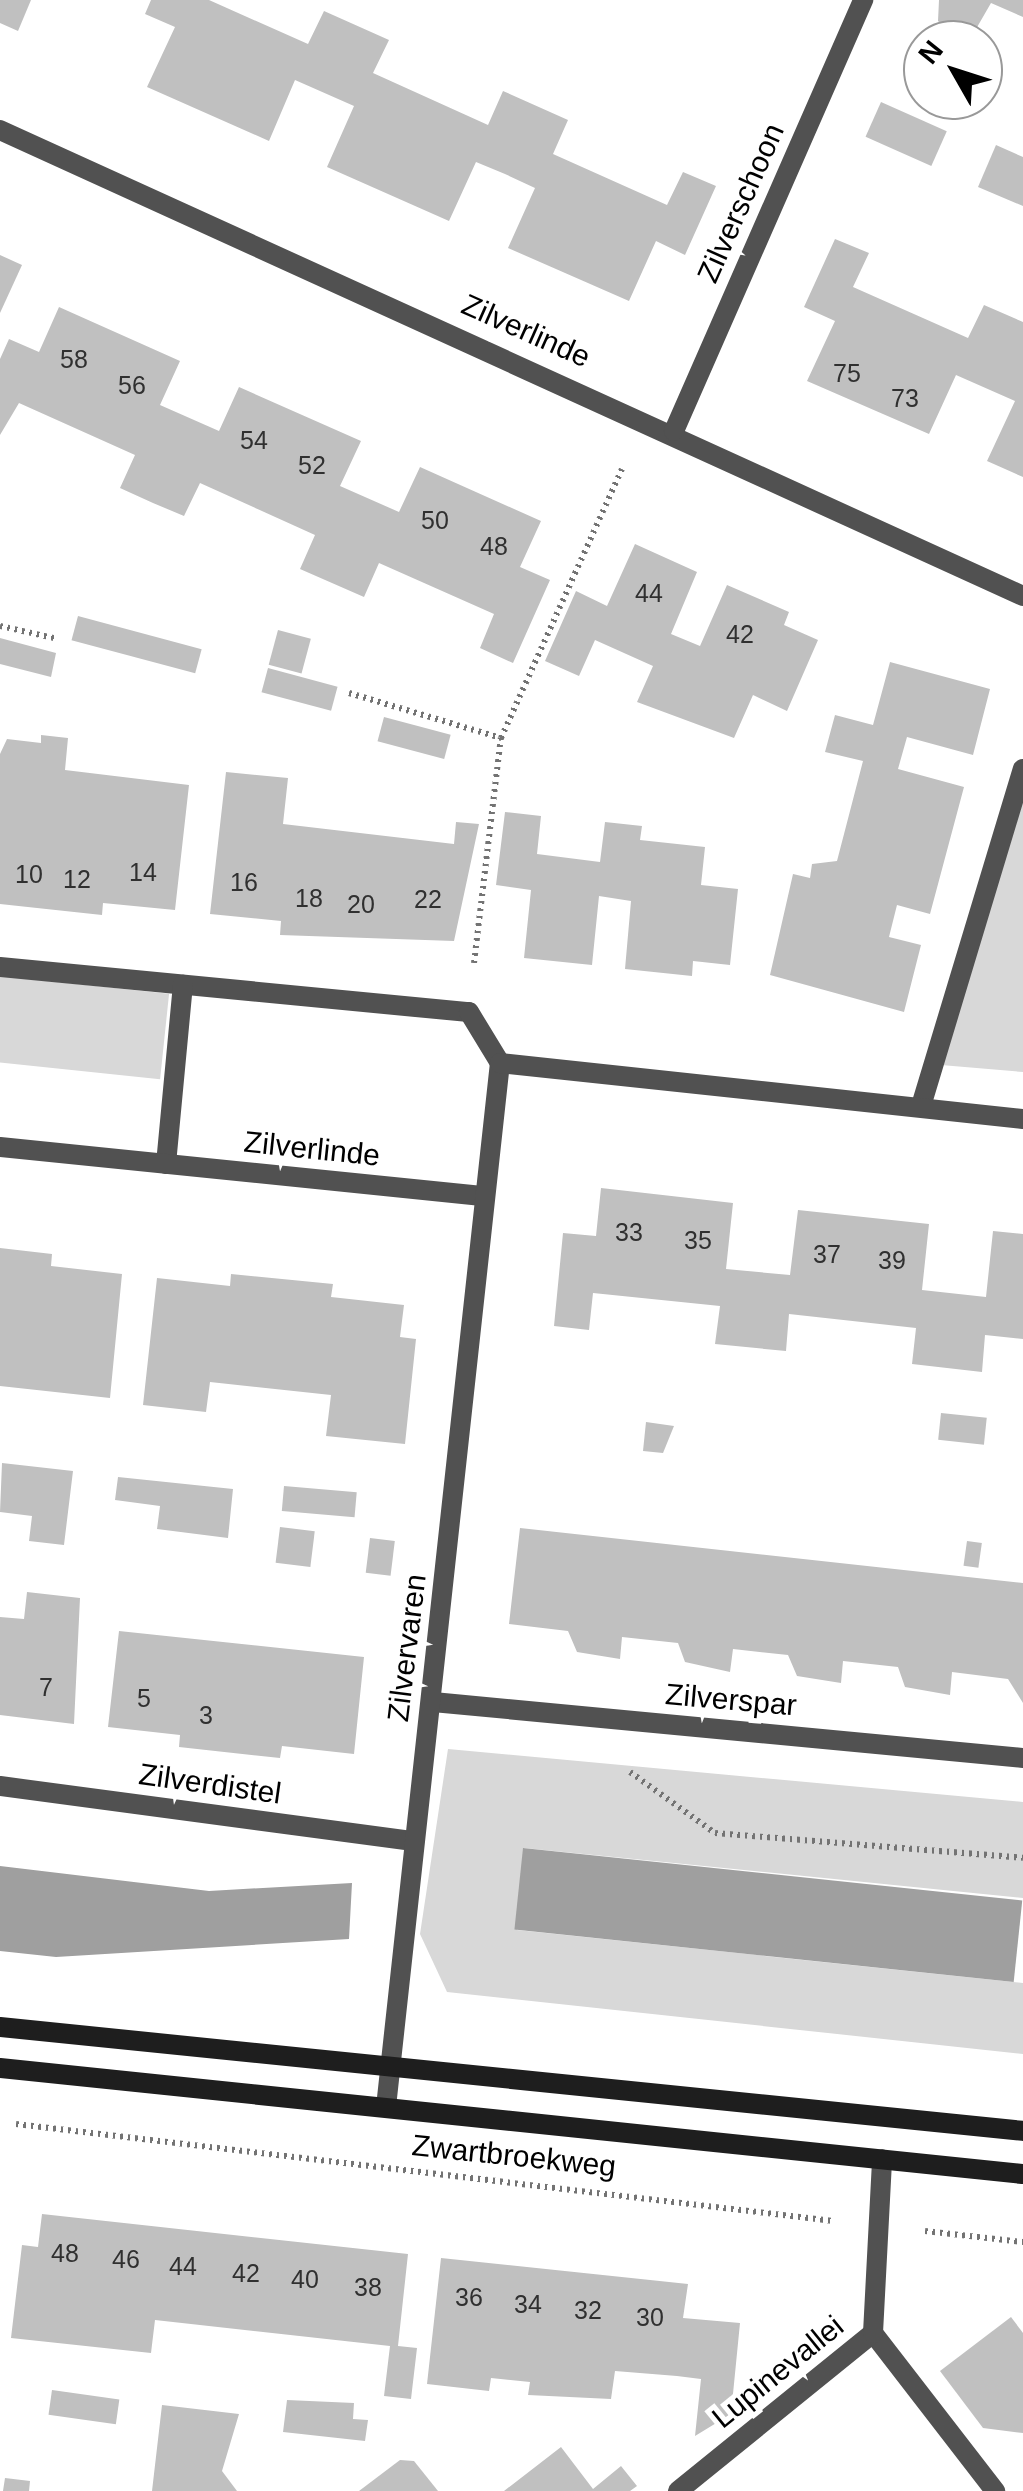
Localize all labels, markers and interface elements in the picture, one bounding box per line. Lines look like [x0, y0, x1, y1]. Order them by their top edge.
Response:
north arrow [903, 20, 1003, 120]
text: N [912, 34, 949, 70]
street label: Zilverschoon [690, 118, 792, 288]
street label: Zilverlinde [456, 287, 596, 375]
house number: 58 [60, 344, 88, 374]
house number: 75 [833, 358, 861, 388]
house number: 56 [118, 370, 146, 400]
house number: 73 [891, 383, 919, 413]
house number: 54 [240, 425, 268, 455]
house number: 52 [298, 450, 326, 480]
house number: 50 [421, 505, 449, 535]
house number: 48 [480, 531, 508, 561]
house number: 44 [635, 578, 663, 608]
house number: 42 [726, 619, 754, 649]
house number: 14 [129, 857, 157, 887]
house number: 10 [15, 859, 43, 889]
house number: 12 [63, 864, 91, 894]
house number: 16 [230, 867, 258, 897]
house number: 18 [295, 883, 323, 913]
house number: 22 [414, 884, 442, 914]
house number: 20 [347, 889, 375, 919]
street label: Zilverlinde [242, 1124, 382, 1174]
house number: 33 [615, 1217, 643, 1247]
house number: 35 [684, 1225, 712, 1255]
house number: 37 [813, 1239, 841, 1269]
house number: 39 [878, 1245, 906, 1275]
street label: Zilvervaren [380, 1572, 434, 1724]
house number: 7 [39, 1672, 53, 1702]
street label: Zilverspar [664, 1676, 798, 1724]
house number: 5 [137, 1683, 151, 1713]
house number: 3 [199, 1700, 213, 1730]
street label: Zilverdistel [137, 1756, 283, 1812]
street label: Zwartbroekweg [410, 2127, 618, 2185]
house number: 48 [51, 2238, 79, 2268]
house number: 46 [112, 2244, 140, 2274]
house number: 44 [169, 2251, 197, 2281]
house number: 42 [232, 2258, 260, 2288]
house number: 40 [291, 2264, 319, 2294]
house number: 38 [354, 2272, 382, 2302]
house number: 36 [455, 2282, 483, 2312]
house number: 34 [514, 2289, 542, 2319]
house number: 32 [574, 2295, 602, 2325]
house number: 30 [636, 2302, 664, 2332]
street label: Lupinevallei [705, 2308, 851, 2436]

